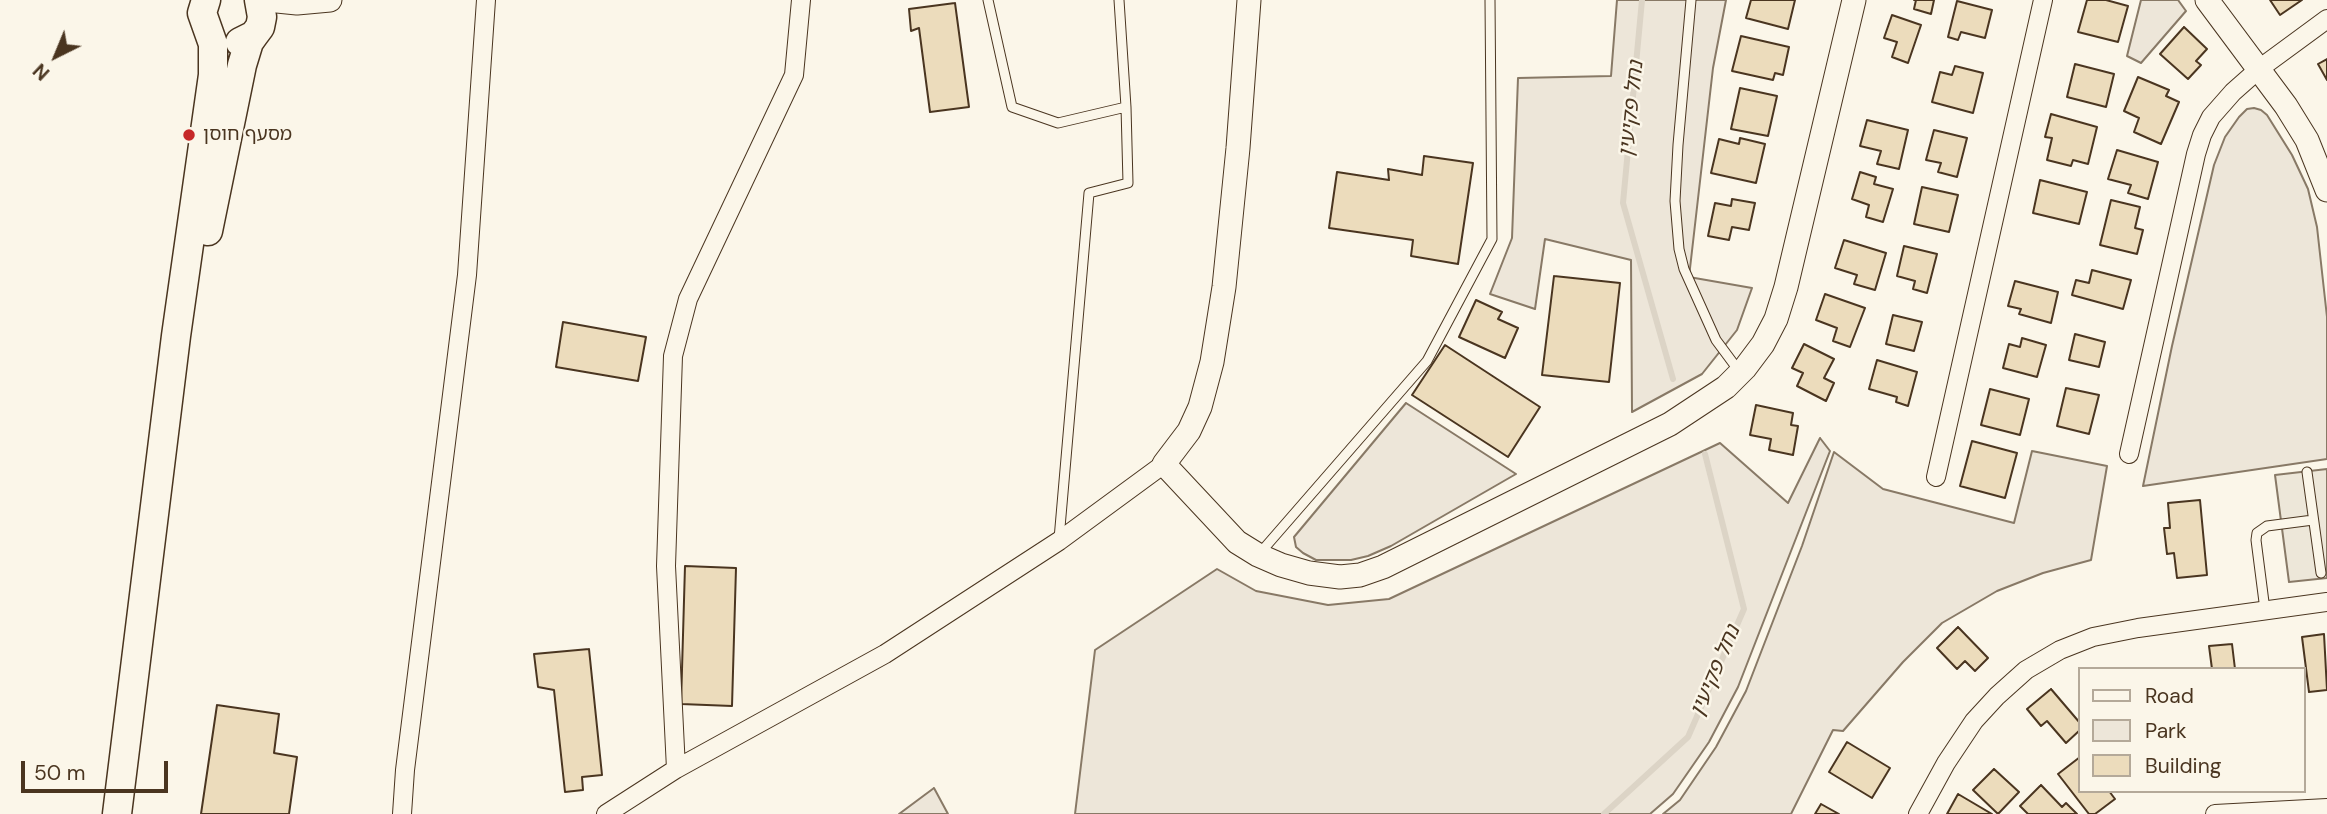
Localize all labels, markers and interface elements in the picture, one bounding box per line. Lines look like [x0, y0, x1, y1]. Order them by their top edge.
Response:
north arrow [21, 21, 91, 91]
text: N [28, 58, 55, 86]
water label: נחל פקיעין [1614, 60, 1650, 158]
place label: מסעף חוסן [203, 124, 292, 146]
marker: מסעף חוסן [181, 127, 197, 143]
water label: נחל פקיעין [1686, 622, 1746, 720]
legend [2078, 667, 2306, 793]
text: Road [2145, 682, 2194, 710]
text: Park [2145, 717, 2186, 745]
scale bar [24, 748, 172, 792]
text: Building [2145, 752, 2221, 780]
text: 50 m [34, 759, 85, 787]

